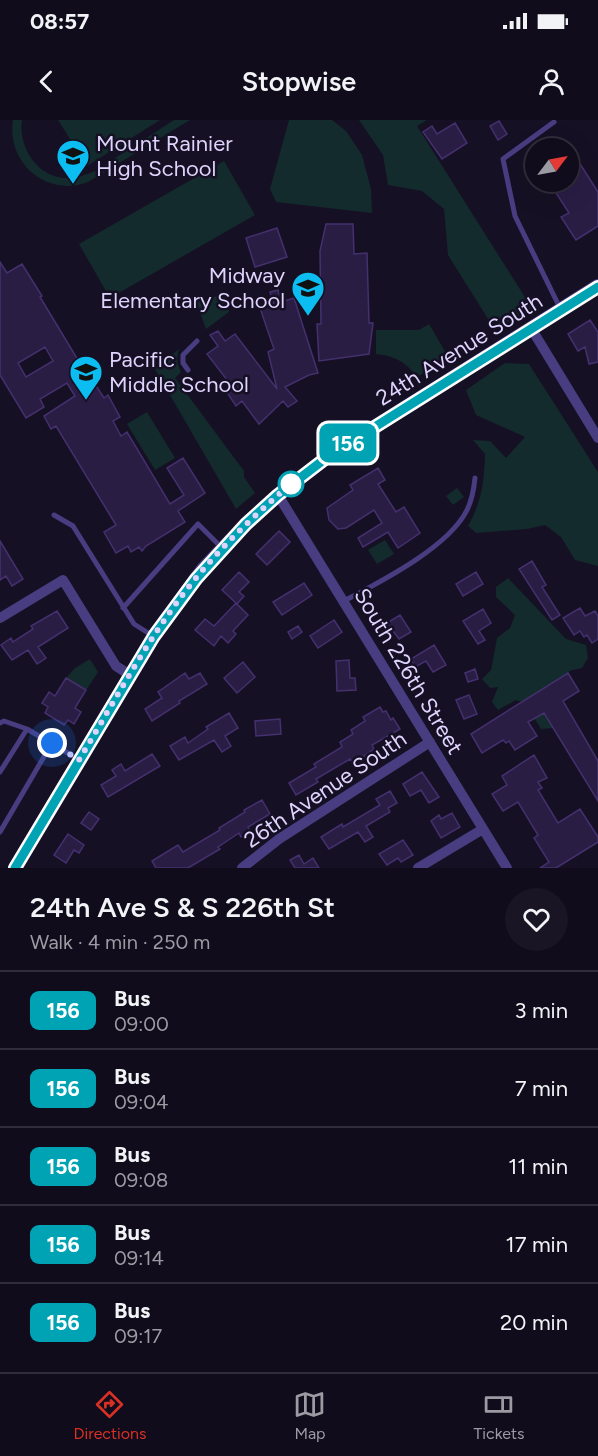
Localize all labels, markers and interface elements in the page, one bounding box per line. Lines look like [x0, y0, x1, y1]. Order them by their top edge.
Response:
text: 08:57 [30, 8, 89, 35]
icon: back [30, 65, 63, 98]
text: Stopwise [242, 65, 356, 98]
icon: person [535, 65, 568, 98]
place label: Mount Rainier High School [96, 130, 233, 182]
school or university icon: Mount Rainier High School [55, 138, 91, 185]
north arrow [525, 138, 579, 192]
map controls [525, 138, 579, 192]
place label: Midway Elementary School [100, 262, 285, 314]
school or university icon: Midway Elementary School [290, 270, 326, 317]
street label: 24th Avenue South [371, 287, 547, 411]
place label: Pacific Middle School [109, 346, 249, 398]
school or university icon: Pacific Middle School [68, 354, 104, 401]
line badge: 156 [314, 424, 382, 462]
text: 156 [331, 431, 365, 456]
unlabelled marker [278, 471, 304, 497]
street label: South 226th Street [348, 583, 469, 759]
street label: 26th Avenue South [239, 725, 411, 854]
your location [37, 728, 67, 758]
button: heart [505, 888, 568, 951]
text: 24th Ave S & S 226th St [30, 890, 335, 924]
text: Walk · 4 min · 250 m [30, 930, 210, 954]
text: Bus [114, 985, 150, 1012]
text: 3 min [514, 997, 568, 1024]
text: 156 [46, 998, 80, 1023]
text: 09:00 [114, 1012, 169, 1036]
text: Bus [114, 1063, 150, 1090]
text: 7 min [515, 1075, 568, 1102]
text: 156 [46, 1076, 80, 1101]
text: 09:04 [114, 1090, 168, 1114]
text: Bus [114, 1141, 150, 1168]
text: 11 min [508, 1153, 568, 1180]
text: 156 [46, 1154, 80, 1179]
text: 09:08 [114, 1168, 168, 1192]
text: Bus [114, 1219, 150, 1246]
text: 17 min [506, 1231, 568, 1258]
text: 156 [46, 1232, 80, 1257]
text: 09:14 [114, 1246, 164, 1270]
text: Bus [114, 1297, 150, 1324]
text: 20 min [500, 1309, 568, 1336]
text: 156 [46, 1310, 80, 1335]
text: 09:17 [114, 1324, 162, 1348]
tab: Directions [74, 1388, 146, 1443]
tab: Map [293, 1388, 326, 1443]
tab: Tickets [473, 1388, 524, 1443]

